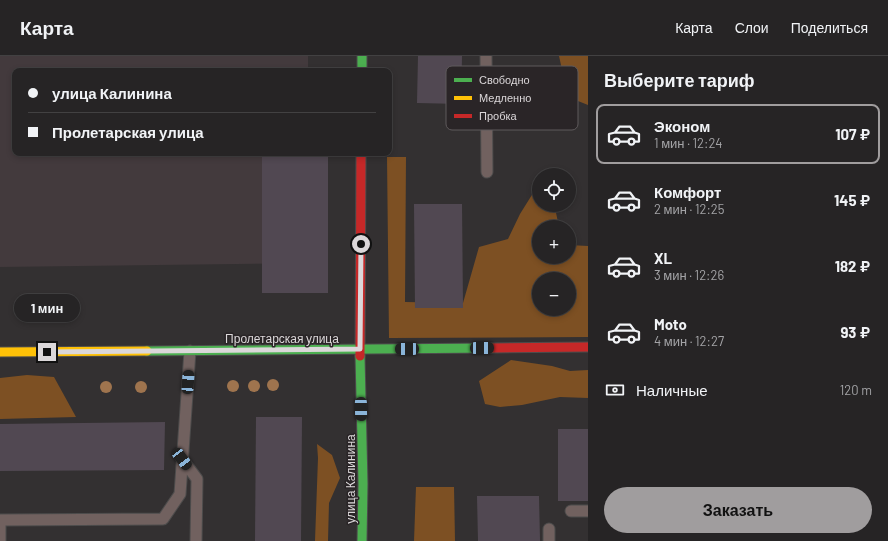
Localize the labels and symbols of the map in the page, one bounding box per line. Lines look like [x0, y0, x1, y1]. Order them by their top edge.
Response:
legend [446, 66, 578, 130]
text: Свободно [479, 73, 530, 86]
text: Медленно [479, 91, 531, 104]
text: Пробка [479, 109, 517, 122]
route start [352, 235, 370, 253]
callout: 1 мин [14, 294, 80, 322]
street label: Пролетарская улица [225, 331, 339, 346]
car [470, 342, 494, 354]
route end [38, 343, 56, 361]
car [395, 343, 419, 355]
car [181, 370, 195, 394]
car [355, 397, 367, 421]
street label: улица Калинина [343, 434, 358, 524]
car [170, 446, 194, 472]

